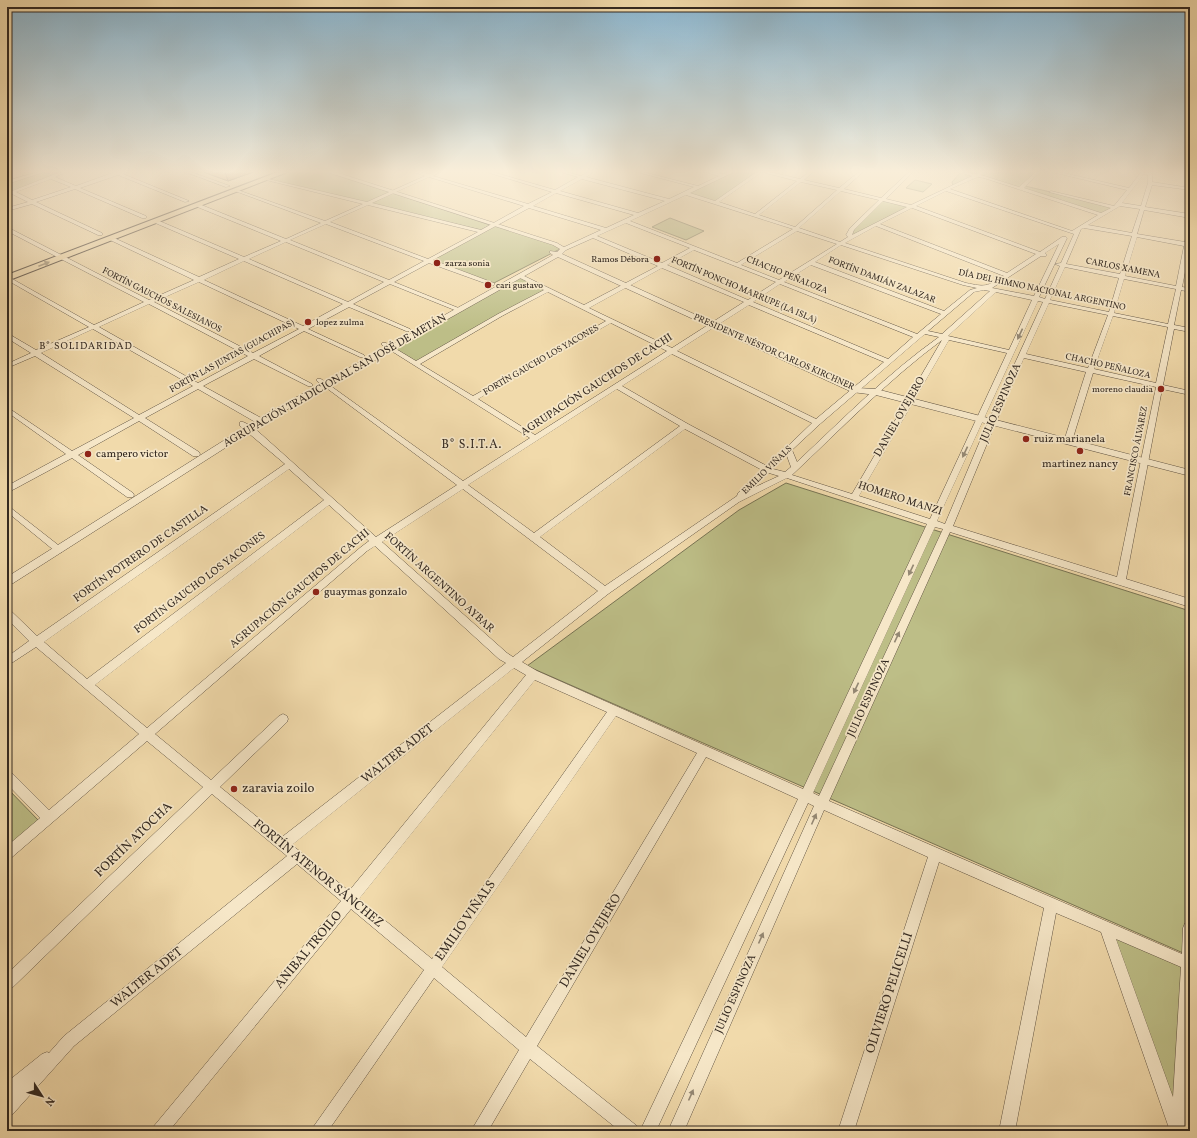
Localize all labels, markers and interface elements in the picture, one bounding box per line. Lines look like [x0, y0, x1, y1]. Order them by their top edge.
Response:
place label: Ramos Débora [591, 253, 650, 266]
street label: FORTÍN PONCHO MARRUPE (LA ISLA) [669, 253, 819, 327]
street label: CHACHO PEÑALOZA [744, 253, 830, 298]
street label: FORTÍN DAMIÁN ZALAZAR [826, 253, 938, 307]
marker: Ramos Débora [652, 254, 662, 264]
street label: CARLOS XAMENA [1085, 254, 1162, 282]
place label: zarza sonia [445, 257, 490, 270]
marker: zarza sonia [432, 258, 442, 268]
one-way arrow [38, 260, 50, 266]
street label: FORTÍN GAUCHOS SALESIANOS [100, 264, 224, 336]
street label: DÍA DEL HIMNO NACIONAL ARGENTINO [957, 266, 1127, 314]
place label: cari gustavo [496, 279, 543, 292]
marker: cari gustavo [483, 280, 493, 290]
street label: PRESIDENTE NÉSTOR CARLOS KIRCHNER [691, 310, 857, 394]
street label: AGRUPACIÓN TRADICIONAL SAN JOSÉ DE METÁN [221, 311, 449, 451]
street label: FORTÍN LAS JUNTAS (GUACHIPAS) [167, 316, 297, 396]
place label: lopez zulma [316, 316, 364, 329]
marker: lopez zulma [303, 317, 313, 327]
street label: FORTÍN GAUCHO LOS YACONES [481, 321, 601, 399]
one-way arrow [1017, 328, 1023, 340]
street label: AGRUPACIÓN GAUCHOS DE CACHI [518, 330, 676, 440]
district label: B° SOLIDARIDAD [39, 339, 133, 353]
street label: CHACHO PEÑALOZA [1064, 350, 1152, 382]
street label: JULIO ESPINOZA [977, 361, 1025, 445]
street label: DANIEL OVEJERO [871, 374, 929, 460]
place label: moreno claudia [1092, 383, 1154, 396]
marker: moreno claudia [1156, 384, 1166, 394]
street label: FRANCISCO ÁLVAREZ [1121, 405, 1151, 497]
place label: ruiz marianela [1034, 432, 1106, 447]
marker: ruiz marianela [1021, 434, 1031, 444]
district label: B° S.I.T.A. [442, 437, 502, 453]
street label: EMILIO VIÑALS [739, 443, 795, 497]
one-way arrow [962, 446, 968, 457]
marker: martinez nancy [1075, 446, 1085, 456]
place label: campero victor [96, 447, 169, 462]
marker: campero victor [83, 449, 93, 459]
place label: martinez nancy [1042, 457, 1118, 472]
street label: HOMERO MANZI [856, 478, 944, 520]
street label: FORTÍN POTRERO DE CASTILLA [71, 502, 211, 606]
street label: AGRUPACIÓN GAUCHOS DE CACHI [227, 526, 373, 652]
street label: FORTÍN GAUCHO LOS YACONES [131, 529, 269, 637]
street label: FORTÍN ARGENTINO AYBAR [381, 529, 498, 637]
one-way arrow [908, 564, 914, 575]
place label: guaymas gonzalo [324, 585, 407, 600]
marker: guaymas gonzalo [311, 587, 321, 597]
one-way arrow [894, 632, 900, 643]
street label: JULIO ESPINOZA [844, 656, 894, 740]
one-way arrow [853, 682, 859, 693]
street label: WALTER ADET [358, 720, 439, 788]
place label: zaravia zoilo [242, 780, 315, 798]
marker: zaravia zoilo [229, 784, 239, 794]
street label: FORTÍN ATOCHA [91, 798, 177, 882]
one-way arrow [811, 814, 817, 825]
street label: FORTÍN ATENOR SÁNCHEZ [249, 816, 387, 932]
street label: EMILIO VIÑALS [431, 877, 501, 965]
street label: DANIEL OVEJERO [556, 890, 626, 991]
street label: ANIBAL TROILO [271, 907, 347, 993]
street label: OLIVIERO PELICELLI [862, 930, 918, 1056]
one-way arrow [758, 933, 764, 944]
street label: WALTER ADET [107, 943, 187, 1013]
street label: JULIO ESPINOZA [712, 952, 760, 1036]
north arrow [22, 1076, 62, 1116]
one-way arrow [689, 1089, 695, 1101]
text: N [40, 1093, 57, 1109]

